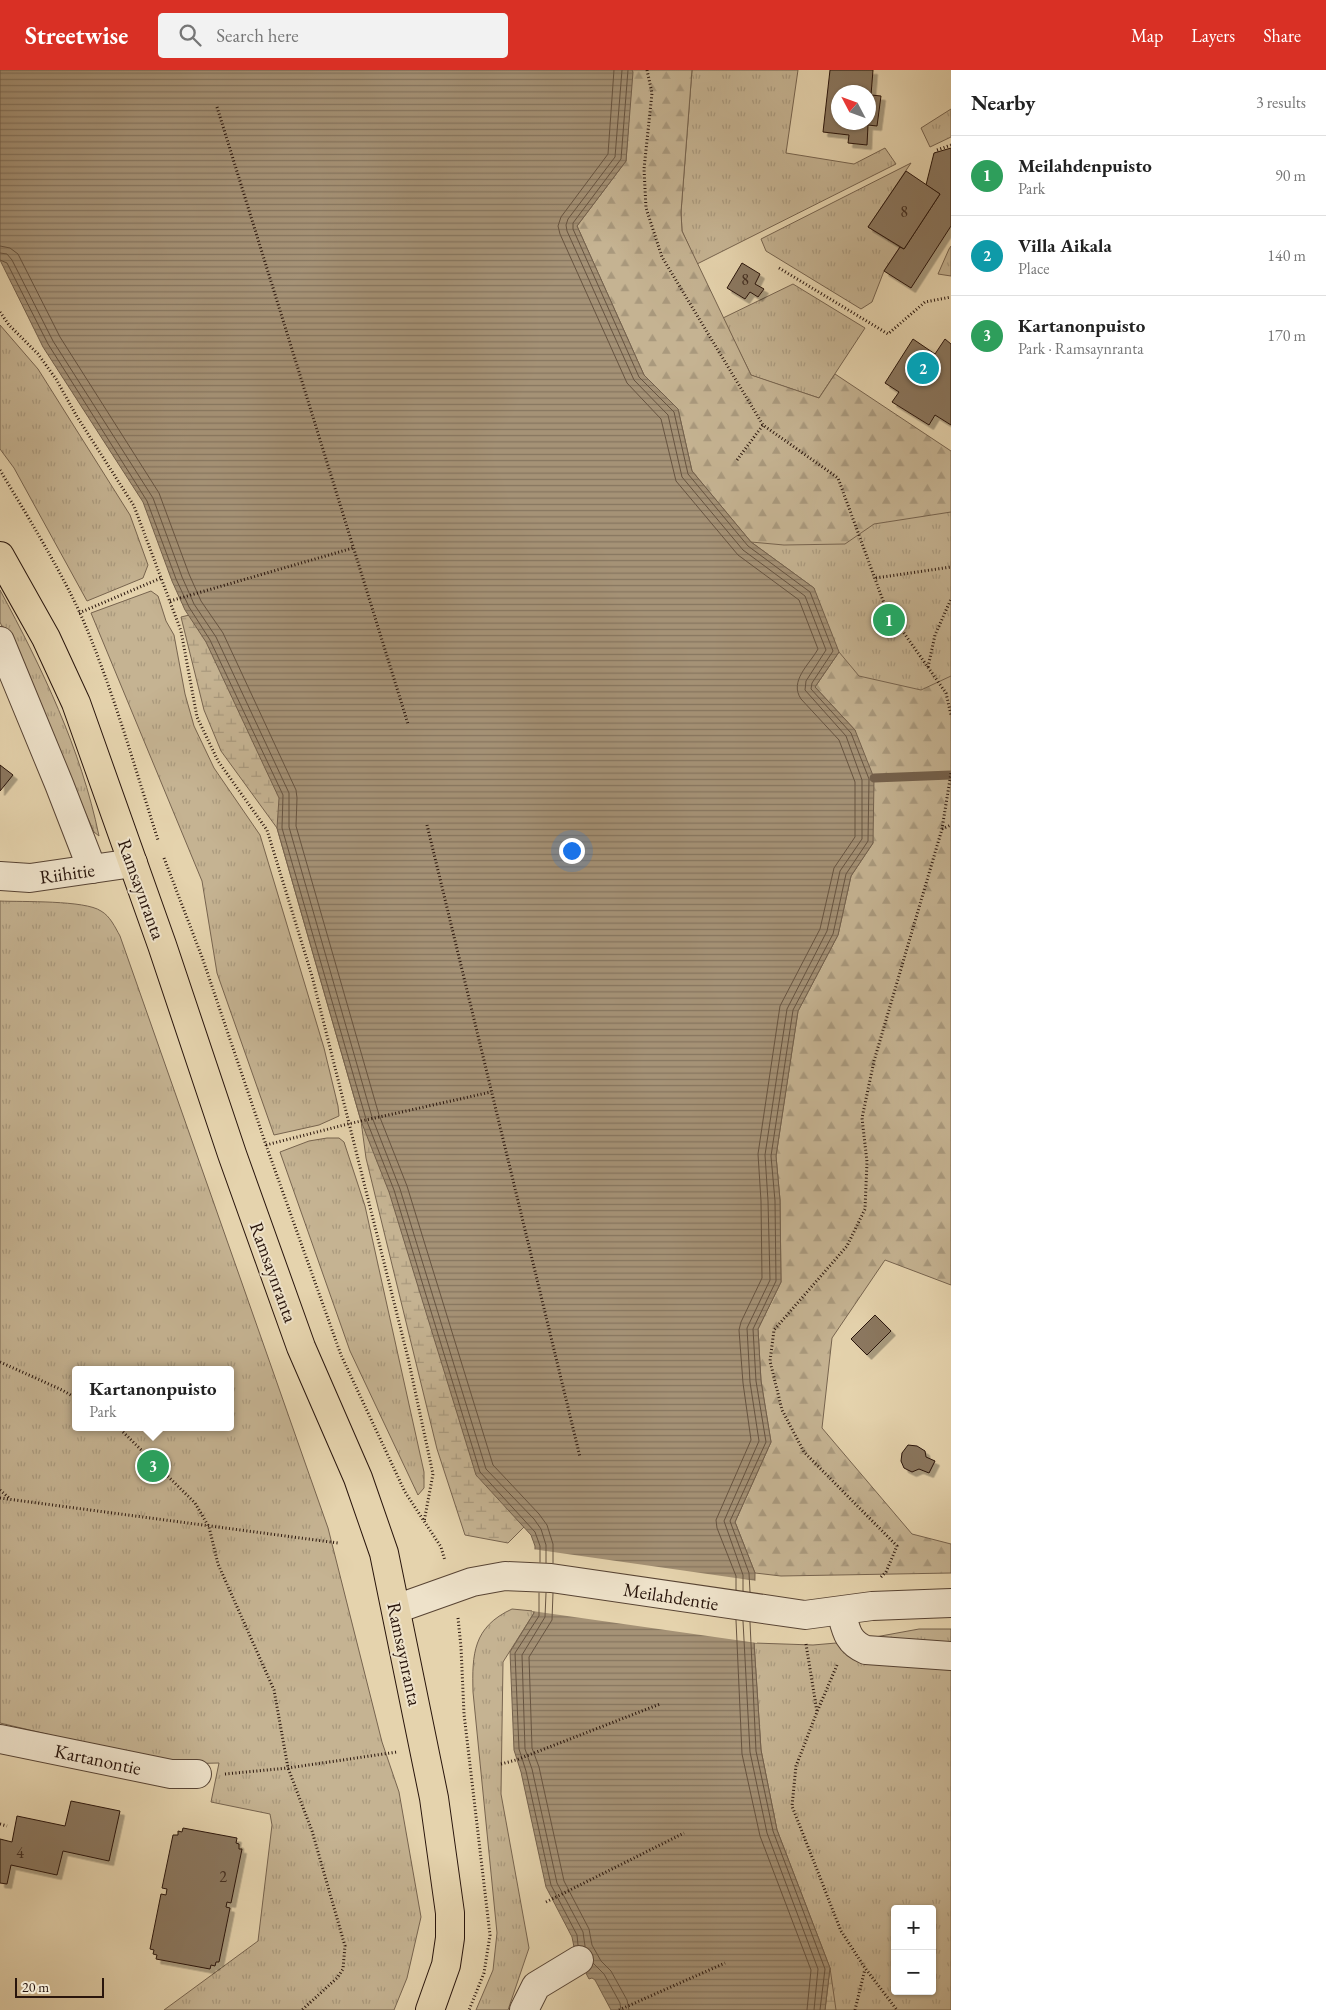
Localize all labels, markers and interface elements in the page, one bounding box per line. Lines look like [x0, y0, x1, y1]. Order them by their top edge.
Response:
search box [158, 13, 508, 58]
text: Streetwise [25, 20, 128, 51]
icon: search [176, 21, 204, 49]
text: Search here [216, 23, 299, 48]
text: Map [1131, 24, 1163, 47]
text: Layers [1191, 24, 1235, 47]
text: Share [1263, 24, 1301, 47]
north arrow [831, 85, 876, 130]
text: Nearby [971, 89, 1035, 116]
text: 3 results [1256, 92, 1306, 113]
text: Meilahdenpuisto [1018, 153, 1152, 178]
text: 1 [983, 165, 991, 186]
text: 90 m [1275, 165, 1306, 186]
text: Park [1018, 178, 1045, 199]
house number: 8 [900, 201, 908, 222]
text: Villa Aikala [1018, 233, 1112, 258]
text: 2 [983, 245, 991, 266]
text: 140 m [1267, 245, 1306, 266]
text: Place [1018, 258, 1050, 279]
house number: 8 [741, 269, 749, 290]
text: Kartanonpuisto [1018, 313, 1145, 338]
text: 3 [983, 325, 991, 346]
text: 170 m [1267, 325, 1306, 346]
text: Park · Ramsaynranta [1018, 338, 1144, 359]
pin: 2 [907, 349, 939, 387]
pin: 1 [873, 601, 905, 639]
street label: Ramsaynranta [112, 835, 171, 943]
your location [559, 838, 585, 864]
street label: Riihitie [38, 857, 96, 890]
street label: Ramsaynranta [244, 1218, 303, 1326]
popup [72, 1366, 234, 1431]
text: Kartanonpuisto [89, 1376, 217, 1401]
text: Park [89, 1401, 117, 1422]
pin: 3 [137, 1447, 169, 1485]
street label: Meilahdentie [622, 1577, 720, 1616]
street label: Ramsaynranta [381, 1600, 428, 1709]
street label: Kartanontie [52, 1738, 143, 1781]
house number: 4 [16, 1842, 24, 1863]
house number: 2 [219, 1866, 227, 1887]
map controls [891, 1905, 936, 1995]
button: + [891, 1905, 936, 1950]
button: − [891, 1950, 936, 1995]
scale bar [15, 1975, 104, 1998]
text: 20 m [22, 1978, 49, 1996]

